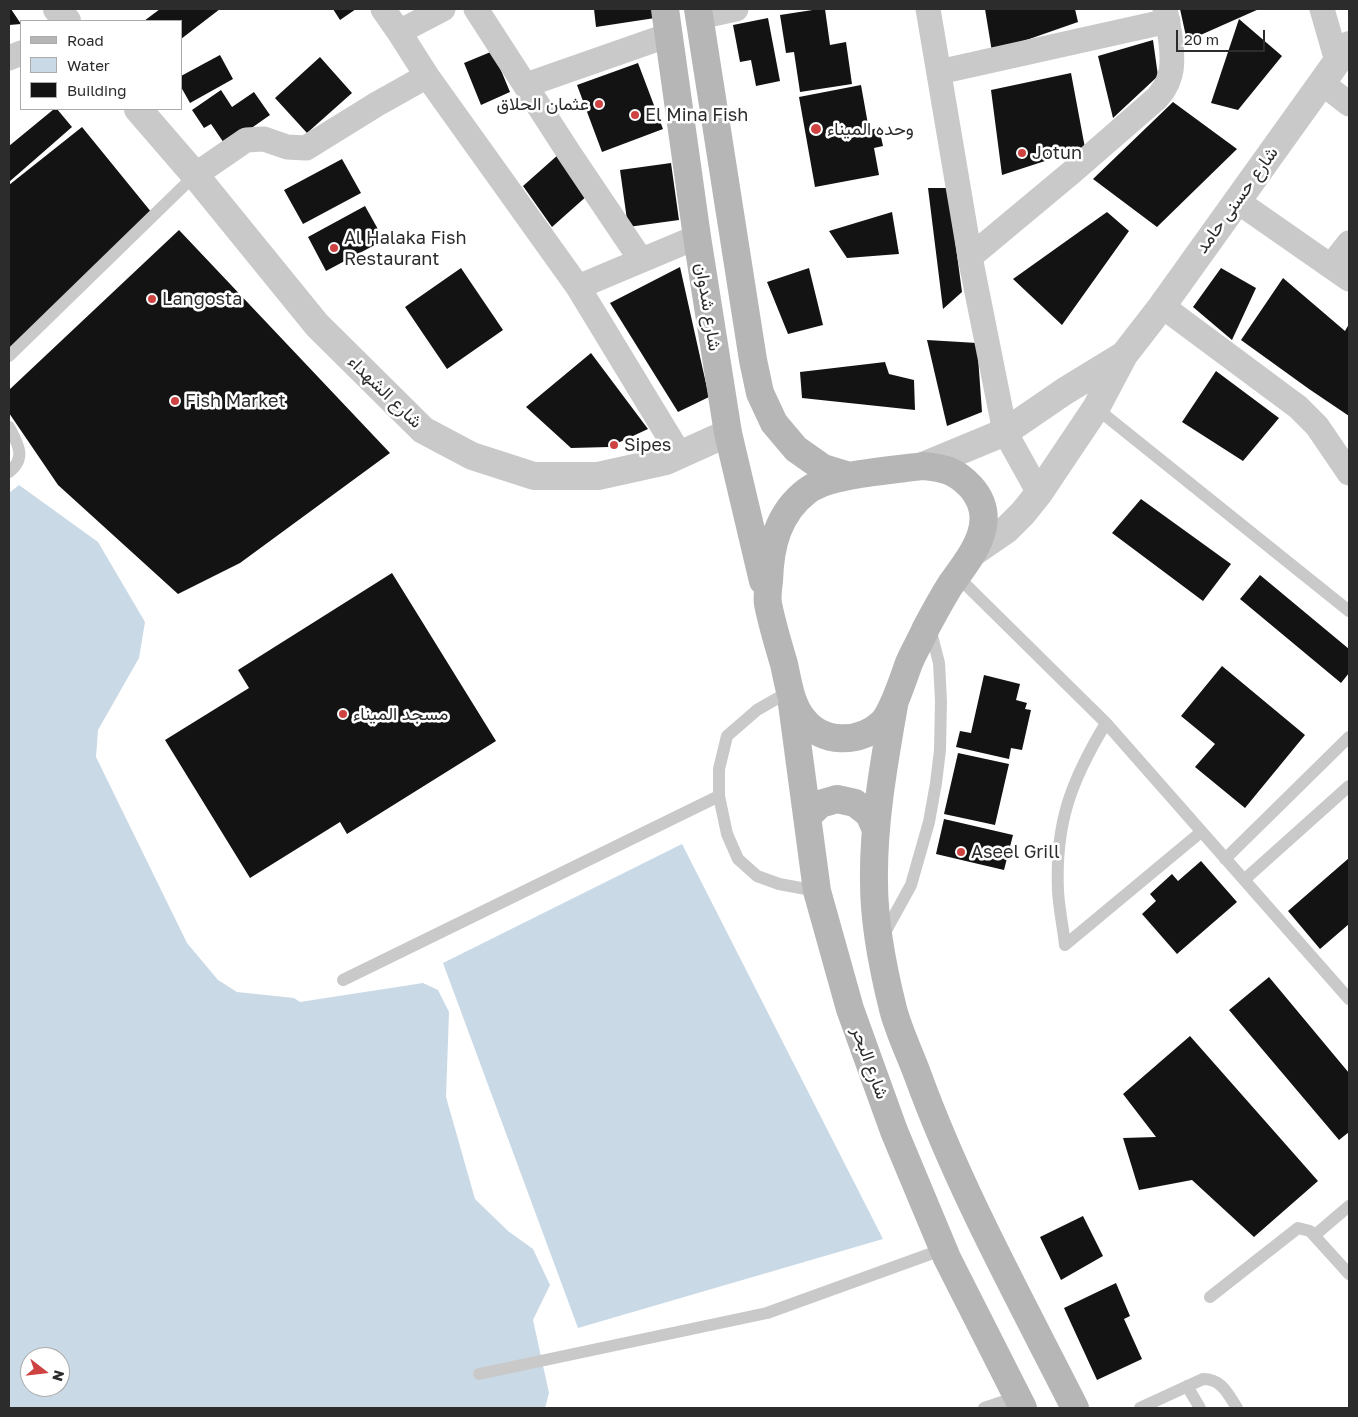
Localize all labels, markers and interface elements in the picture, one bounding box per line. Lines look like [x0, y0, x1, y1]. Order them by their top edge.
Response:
legend [20, 20, 182, 110]
scale bar [1178, 20, 1267, 52]
text: 20 m [1184, 30, 1219, 48]
text: Road [67, 31, 104, 49]
text: Water [67, 56, 110, 74]
text: Building [67, 81, 127, 99]
place label: عثمان الحلاق [497, 93, 589, 115]
marker: عثمان الحلاق [593, 98, 605, 110]
place label: El Mina Fish [645, 104, 748, 126]
marker: El Mina Fish [629, 109, 641, 121]
place label: وحده الميناء [827, 118, 914, 140]
marker: وحده الميناء [809, 122, 823, 136]
place label: Jotun [1032, 142, 1082, 164]
street label: شارع حسنى حامد [1191, 143, 1283, 257]
marker: Jotun [1016, 147, 1028, 159]
place label: Al Halaka Fish Restaurant [344, 227, 467, 270]
marker: Al Halaka Fish Restaurant [328, 242, 340, 254]
street label: شارع شدوان [690, 261, 726, 353]
place label: Langosta [162, 288, 242, 310]
marker: Langosta [146, 293, 158, 305]
street label: شارع الشهداء [343, 351, 427, 433]
place label: Fish Market [185, 390, 286, 412]
marker: Fish Market [169, 395, 181, 407]
place label: Sipes [624, 434, 671, 456]
marker: Sipes [608, 439, 620, 451]
place label: مسجد الميناء [353, 703, 448, 725]
marker: مسجد الميناء [337, 708, 349, 720]
place label: Aseel Grill [971, 841, 1060, 863]
marker: Aseel Grill [955, 846, 967, 858]
street label: شارع البحر [847, 1024, 893, 1102]
north arrow [20, 1347, 70, 1397]
text: N [49, 1369, 69, 1383]

